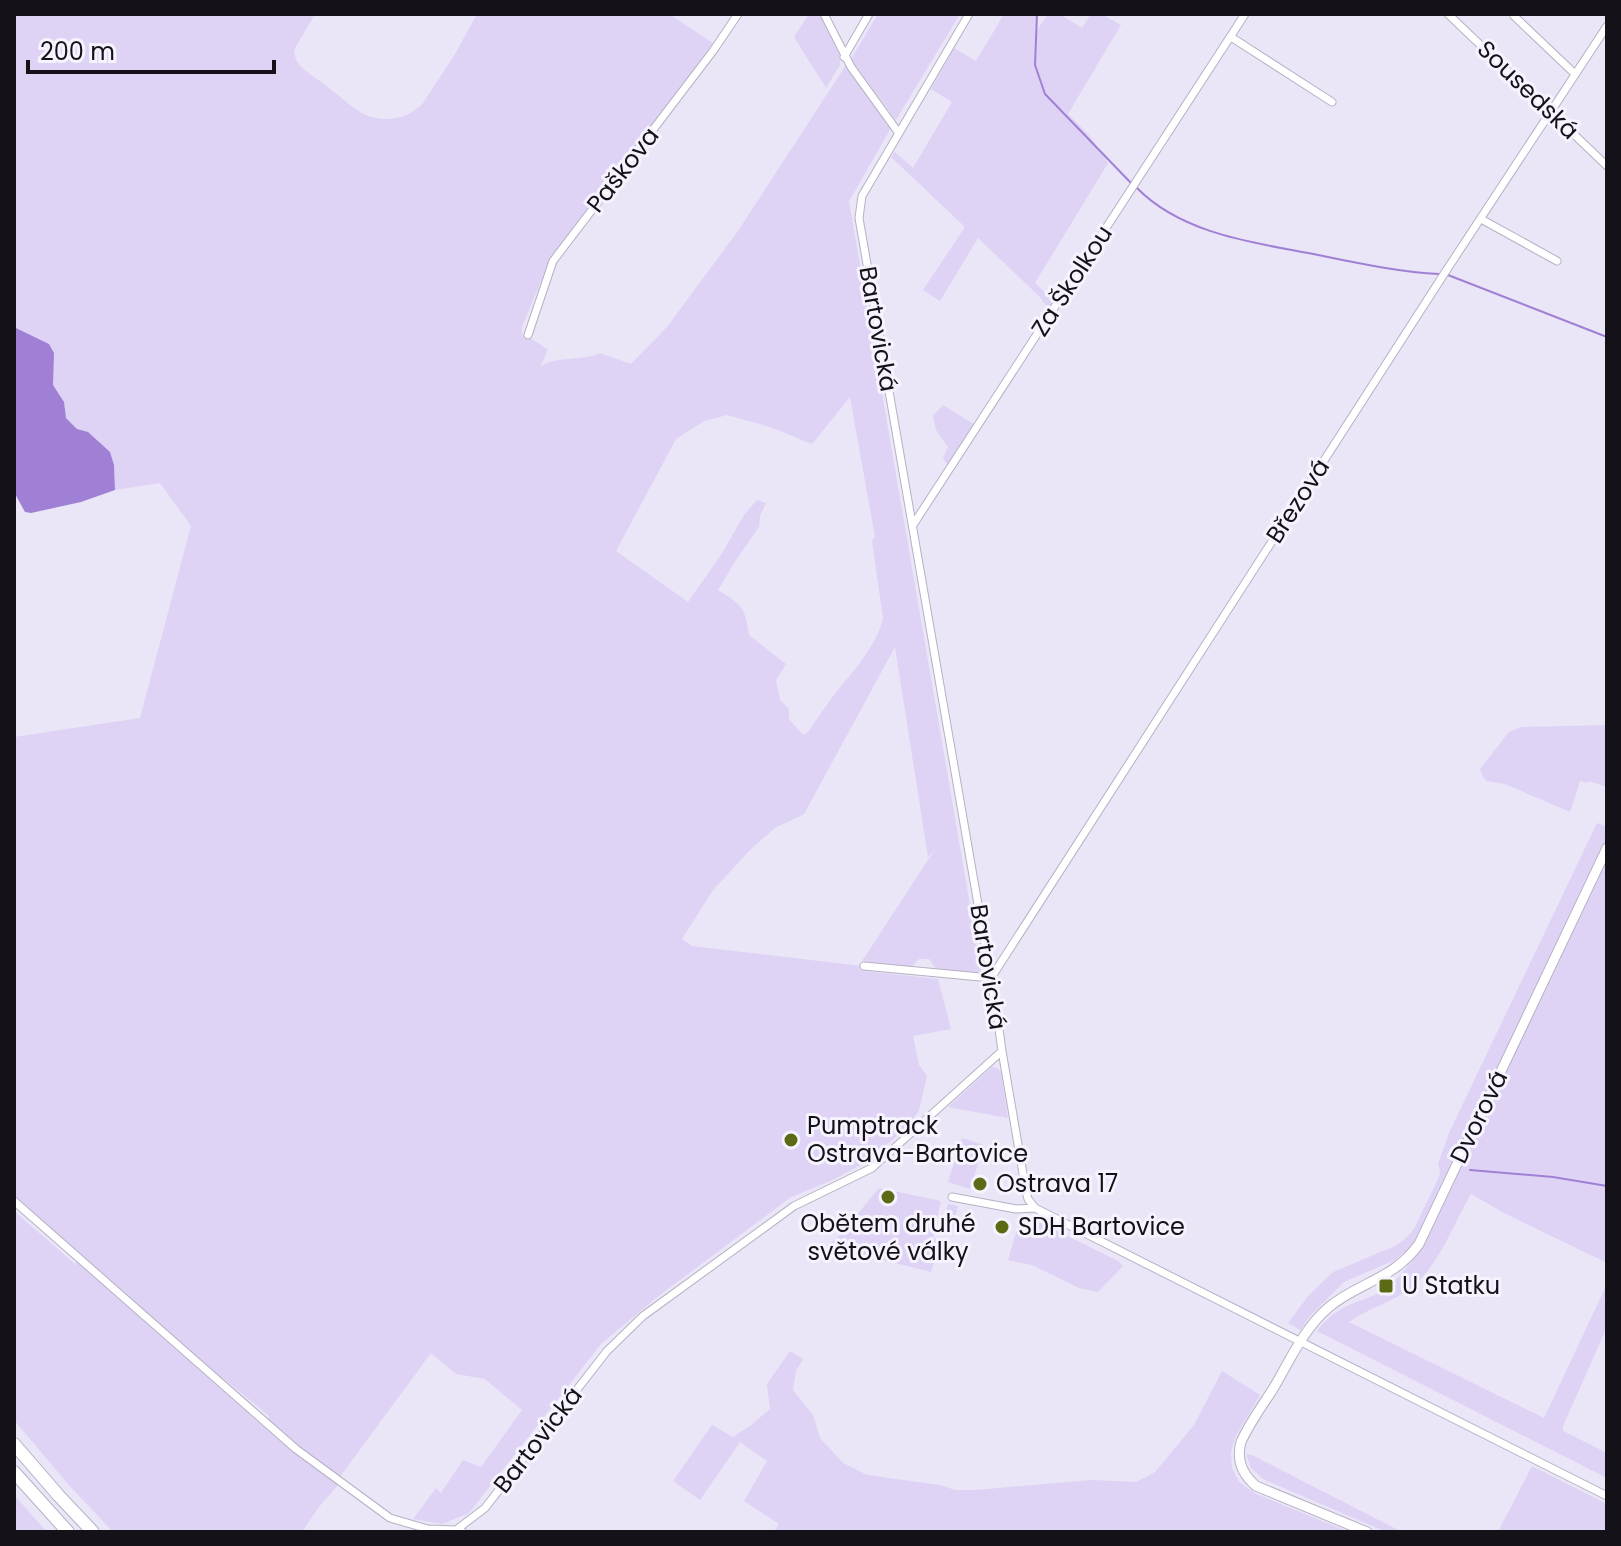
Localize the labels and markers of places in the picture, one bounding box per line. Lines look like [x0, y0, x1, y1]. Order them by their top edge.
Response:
place label: Pumptrack Ostrava-Bartovice [807, 1109, 1028, 1170]
marker: Pumptrack Ostrava-Bartovice [782, 1131, 800, 1149]
place label: Ostrava 17 [996, 1167, 1118, 1200]
marker: Ostrava 17 [971, 1175, 989, 1193]
marker: Obětem druhé světové války [879, 1188, 897, 1206]
place label: Obětem druhé světové války [800, 1207, 976, 1268]
place label: SDH Bartovice [1018, 1210, 1185, 1243]
marker: SDH Bartovice [993, 1218, 1011, 1236]
place label: U Statku [1402, 1269, 1500, 1302]
marker: U Statku [1377, 1277, 1395, 1295]

